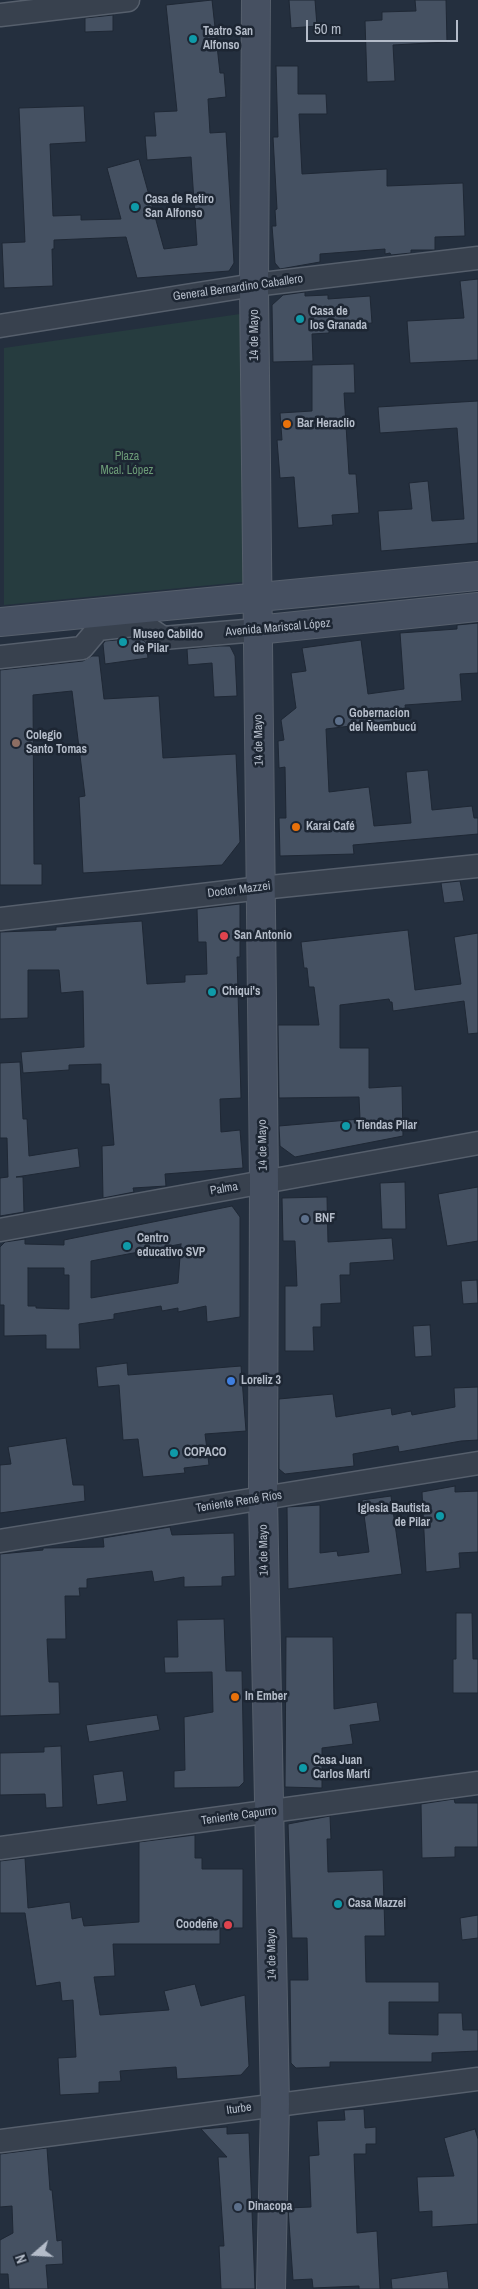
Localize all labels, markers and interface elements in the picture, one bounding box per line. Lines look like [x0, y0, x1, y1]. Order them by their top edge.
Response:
scale bar [308, 10, 460, 42]
text: 50 m [314, 18, 341, 39]
place label: Teatro San Alfonso [203, 25, 253, 53]
marker: Teatro San Alfonso [187, 33, 199, 45]
place label: Casa de Retiro San Alfonso [145, 193, 214, 221]
marker: Casa de Retiro San Alfonso [129, 201, 141, 213]
street label: General Bernardino Caballero [172, 272, 304, 304]
place label: Casa de los Granada [310, 305, 367, 333]
street label: 14 de Mayo [248, 309, 262, 361]
marker: Casa de los Granada [294, 313, 306, 325]
place label: Bar Heraclio [297, 417, 355, 431]
marker: Bar Heraclio [281, 418, 293, 430]
park label: Plaza Mcal. López [100, 450, 154, 478]
street label: Avenida Mariscal López [225, 616, 331, 640]
place label: Museo Cabildo de Pilar [133, 628, 203, 656]
marker: Museo Cabildo de Pilar [117, 636, 129, 648]
place label: Gobernacion del Ñeembucú [349, 707, 416, 735]
street label: 14 de Mayo [251, 714, 267, 766]
marker: Gobernacion del Ñeembucú [333, 715, 345, 727]
place label: Colegio Santo Tomas [26, 729, 87, 757]
marker: Colegio Santo Tomas [10, 737, 22, 749]
place label: Karai Café [306, 820, 355, 834]
marker: Karai Café [290, 821, 302, 833]
street label: Doctor Mazzei [207, 879, 271, 901]
place label: San Antonio [234, 929, 292, 943]
marker: San Antonio [218, 930, 230, 942]
place label: Chiqui's [222, 985, 260, 999]
marker: Chiqui's [206, 986, 218, 998]
street label: 14 de Mayo [255, 1119, 271, 1171]
place label: Tiendas Pilar [356, 1119, 417, 1133]
marker: Tiendas Pilar [340, 1120, 352, 1132]
street label: Palma [209, 1179, 239, 1199]
place label: BNF [315, 1212, 335, 1226]
marker: BNF [299, 1213, 311, 1225]
place label: Centro educativo SVP [137, 1232, 205, 1260]
marker: Centro educativo SVP [121, 1240, 133, 1252]
place label: Loreliz 3 [241, 1374, 281, 1388]
marker: Loreliz 3 [225, 1375, 237, 1387]
place label: COPACO [184, 1446, 226, 1460]
marker: COPACO [168, 1447, 180, 1459]
street label: Teniente René Ríos [195, 1488, 283, 1516]
place label: Iglesia Bautista de Pilar [358, 1502, 430, 1530]
marker: Iglesia Bautista de Pilar [434, 1510, 446, 1522]
street label: 14 de Mayo [256, 1524, 272, 1576]
place label: In Ember [245, 1690, 287, 1704]
marker: In Ember [229, 1691, 241, 1703]
place label: Casa Juan Carlos Martí [313, 1754, 370, 1782]
marker: Casa Juan Carlos Martí [297, 1762, 309, 1774]
street label: Teniente Capurro [200, 1804, 278, 1828]
place label: Casa Mazzei [348, 1897, 406, 1911]
marker: Casa Mazzei [332, 1898, 344, 1910]
place label: Coodeñe [176, 1918, 218, 1932]
marker: Coodeñe [222, 1919, 234, 1931]
street label: 14 de Mayo [264, 1928, 280, 1980]
street label: Iturbe [226, 2100, 252, 2118]
place label: Dinacopa [248, 2200, 292, 2214]
marker: Dinacopa [232, 2201, 244, 2213]
north arrow [10, 2229, 60, 2279]
text: N [11, 2252, 31, 2266]

